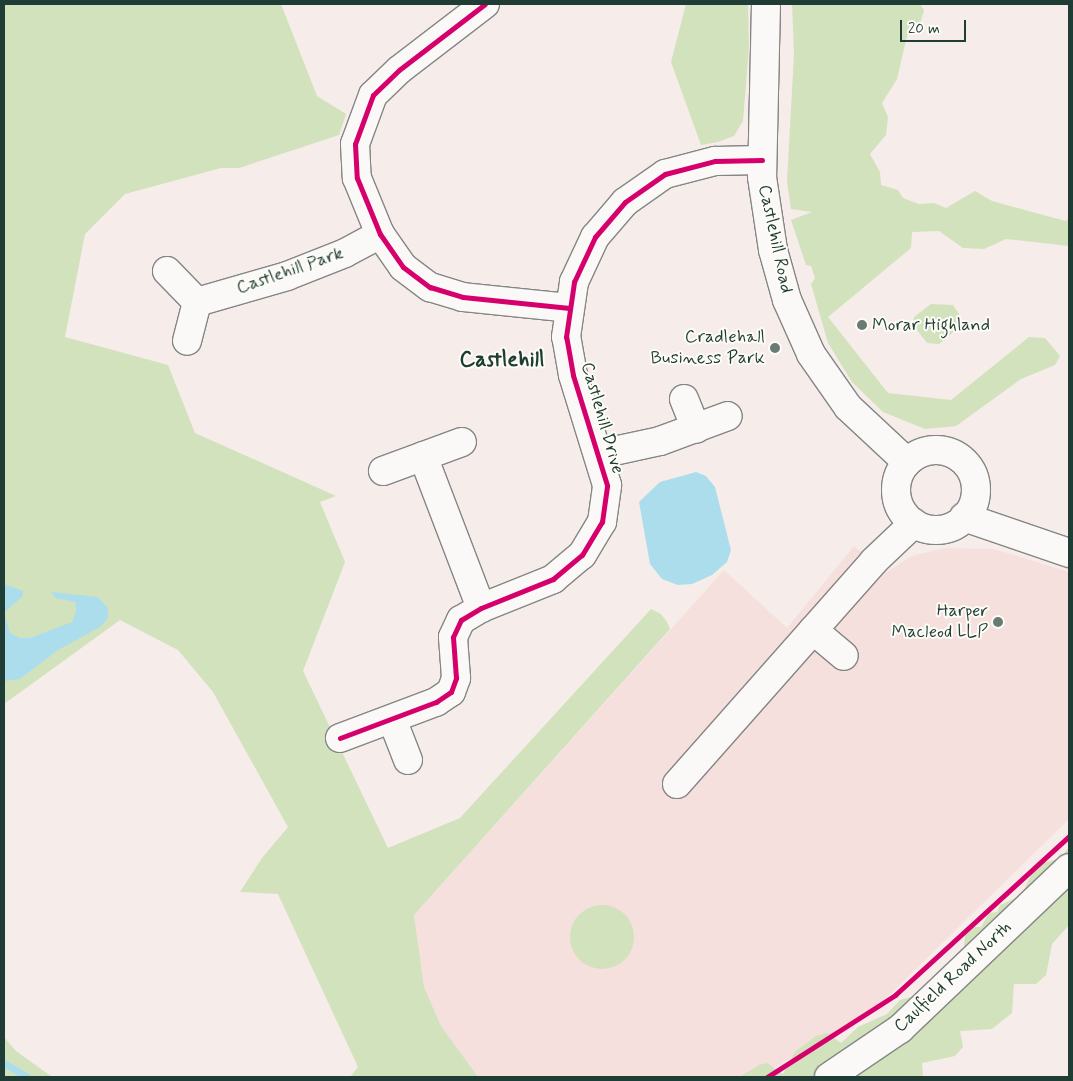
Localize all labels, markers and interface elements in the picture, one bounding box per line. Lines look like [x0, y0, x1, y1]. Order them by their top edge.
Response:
scale bar [903, 10, 969, 42]
text: 20 m [908, 19, 940, 39]
street label: Castlehill Road [753, 183, 797, 295]
street label: Castlehill Park [234, 243, 346, 299]
place label: Morar Highland [872, 314, 990, 336]
marker: Morar Highland [856, 319, 868, 331]
place label: Cradlehall Business Park [654, 327, 765, 369]
marker: Cradlehall Business Park [769, 342, 781, 354]
district label: Castlehill [460, 348, 544, 374]
street label: Castlehill Drive [576, 360, 628, 476]
place label: Harper Macleod LLP [890, 601, 988, 644]
marker: Harper Macleod LLP [992, 616, 1004, 628]
street label: Caulfield Road North [890, 917, 1016, 1037]

